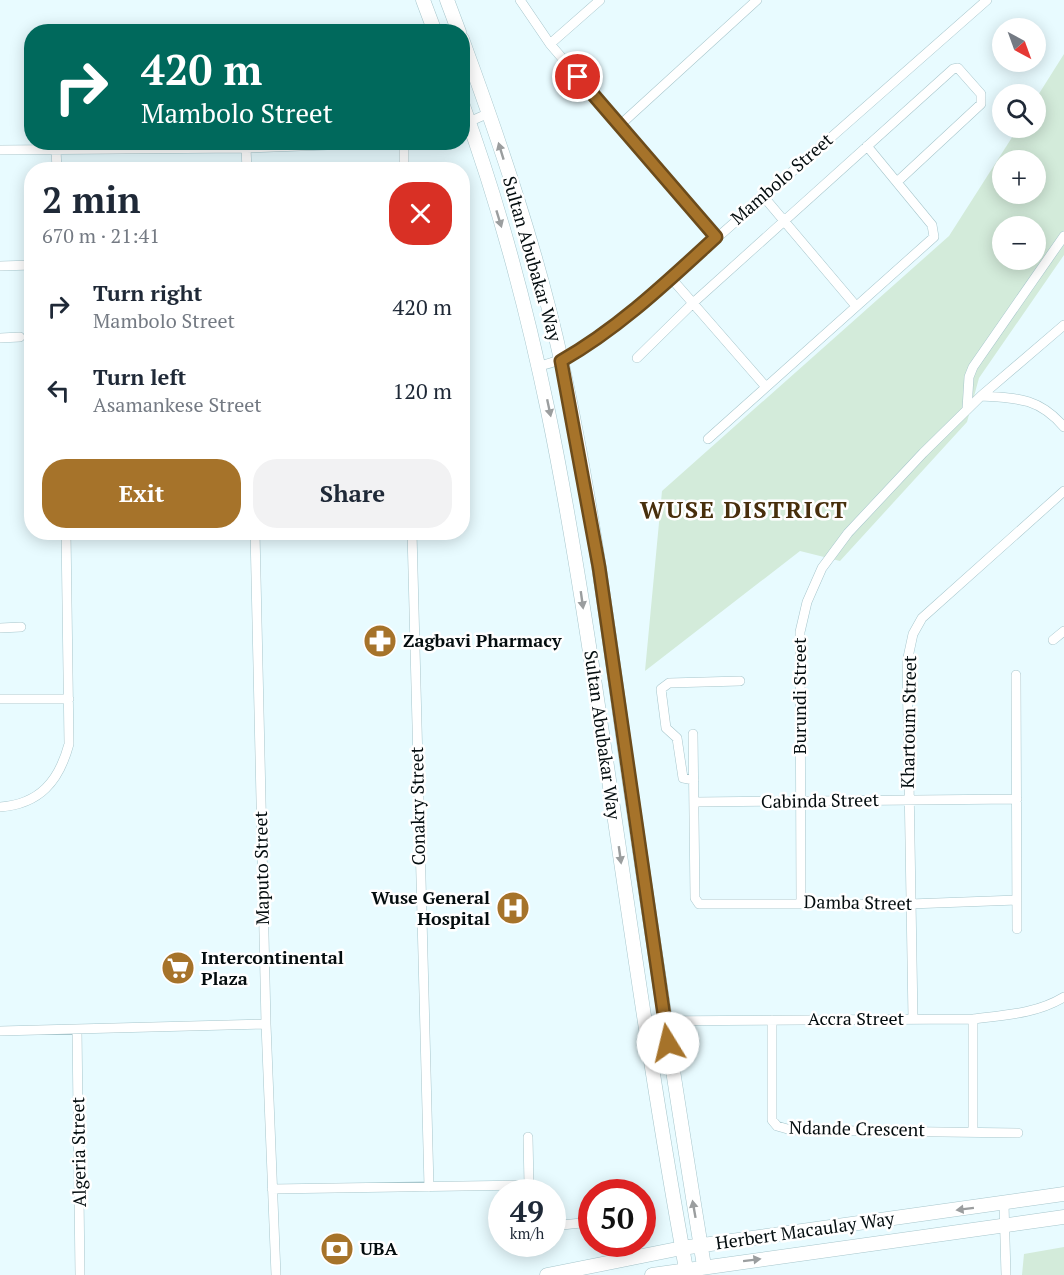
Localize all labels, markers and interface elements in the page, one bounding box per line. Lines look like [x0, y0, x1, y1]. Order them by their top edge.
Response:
north arrow [992, 18, 1046, 72]
map controls [992, 18, 1046, 270]
text: 420 m [141, 41, 262, 97]
icon: right [42, 48, 120, 126]
pin [552, 51, 603, 102]
icon: arrive [561, 60, 594, 93]
button: search [992, 84, 1046, 138]
text: Mambolo Street [141, 95, 333, 131]
street label: Mambolo Street [725, 127, 838, 229]
one-way arrow [496, 142, 505, 160]
button: + [992, 150, 1046, 204]
street label: Sultan Abubakar Way [498, 173, 568, 345]
text: 2 min [42, 176, 140, 223]
button: close [389, 182, 452, 245]
one-way arrow [495, 210, 504, 228]
button: − [992, 216, 1046, 270]
text: 670 m · 21:41 [42, 222, 160, 249]
text: Turn right [93, 278, 202, 307]
icon: right [42, 290, 75, 323]
text: 420 m [392, 292, 452, 321]
text: Mambolo Street [93, 307, 235, 334]
text: Turn left [93, 362, 186, 391]
icon: left [42, 374, 75, 407]
text: 120 m [392, 376, 452, 405]
text: Asamankese Street [93, 391, 262, 418]
one-way arrow [545, 398, 554, 417]
button: Exit [42, 459, 241, 528]
button: Share [253, 459, 452, 528]
district label: WUSE DISTRICT [640, 493, 848, 525]
one-way arrow [578, 590, 587, 609]
pharmacy icon: Zagbavi Pharmacy [362, 623, 398, 659]
place label: Zagbavi Pharmacy [403, 628, 562, 652]
street label: Burundi Street [787, 637, 811, 755]
street label: Sultan Abubakar Way [579, 649, 627, 822]
street label: Khartoum Street [895, 655, 921, 789]
street label: Conakry Street [404, 746, 430, 866]
street label: Cabinda Street [761, 787, 880, 813]
street label: Maputo Street [248, 810, 274, 925]
one-way arrow [615, 846, 624, 865]
place label: Wuse General Hospital [371, 885, 490, 930]
street label: Damba Street [803, 889, 913, 915]
hospital icon: Wuse General Hospital [495, 890, 531, 926]
place label: Intercontinental Plaza [201, 945, 344, 990]
supermarket icon: Intercontinental Plaza [160, 950, 196, 986]
street label: Accra Street [808, 1006, 905, 1030]
position arrow [636, 1011, 700, 1075]
street label: Algeria Street [65, 1096, 91, 1207]
street label: Ndande Crescent [789, 1115, 926, 1141]
speed limit sign: 50 [578, 1179, 656, 1257]
text: 49 [510, 1191, 544, 1231]
one-way arrow [689, 1199, 698, 1218]
one-way arrow [955, 1204, 974, 1214]
street label: Herbert Macaulay Way [714, 1205, 897, 1254]
text: km/h [510, 1223, 544, 1243]
bank icon: UBA [319, 1231, 355, 1267]
place label: UBA [360, 1236, 399, 1260]
one-way arrow [742, 1256, 761, 1265]

